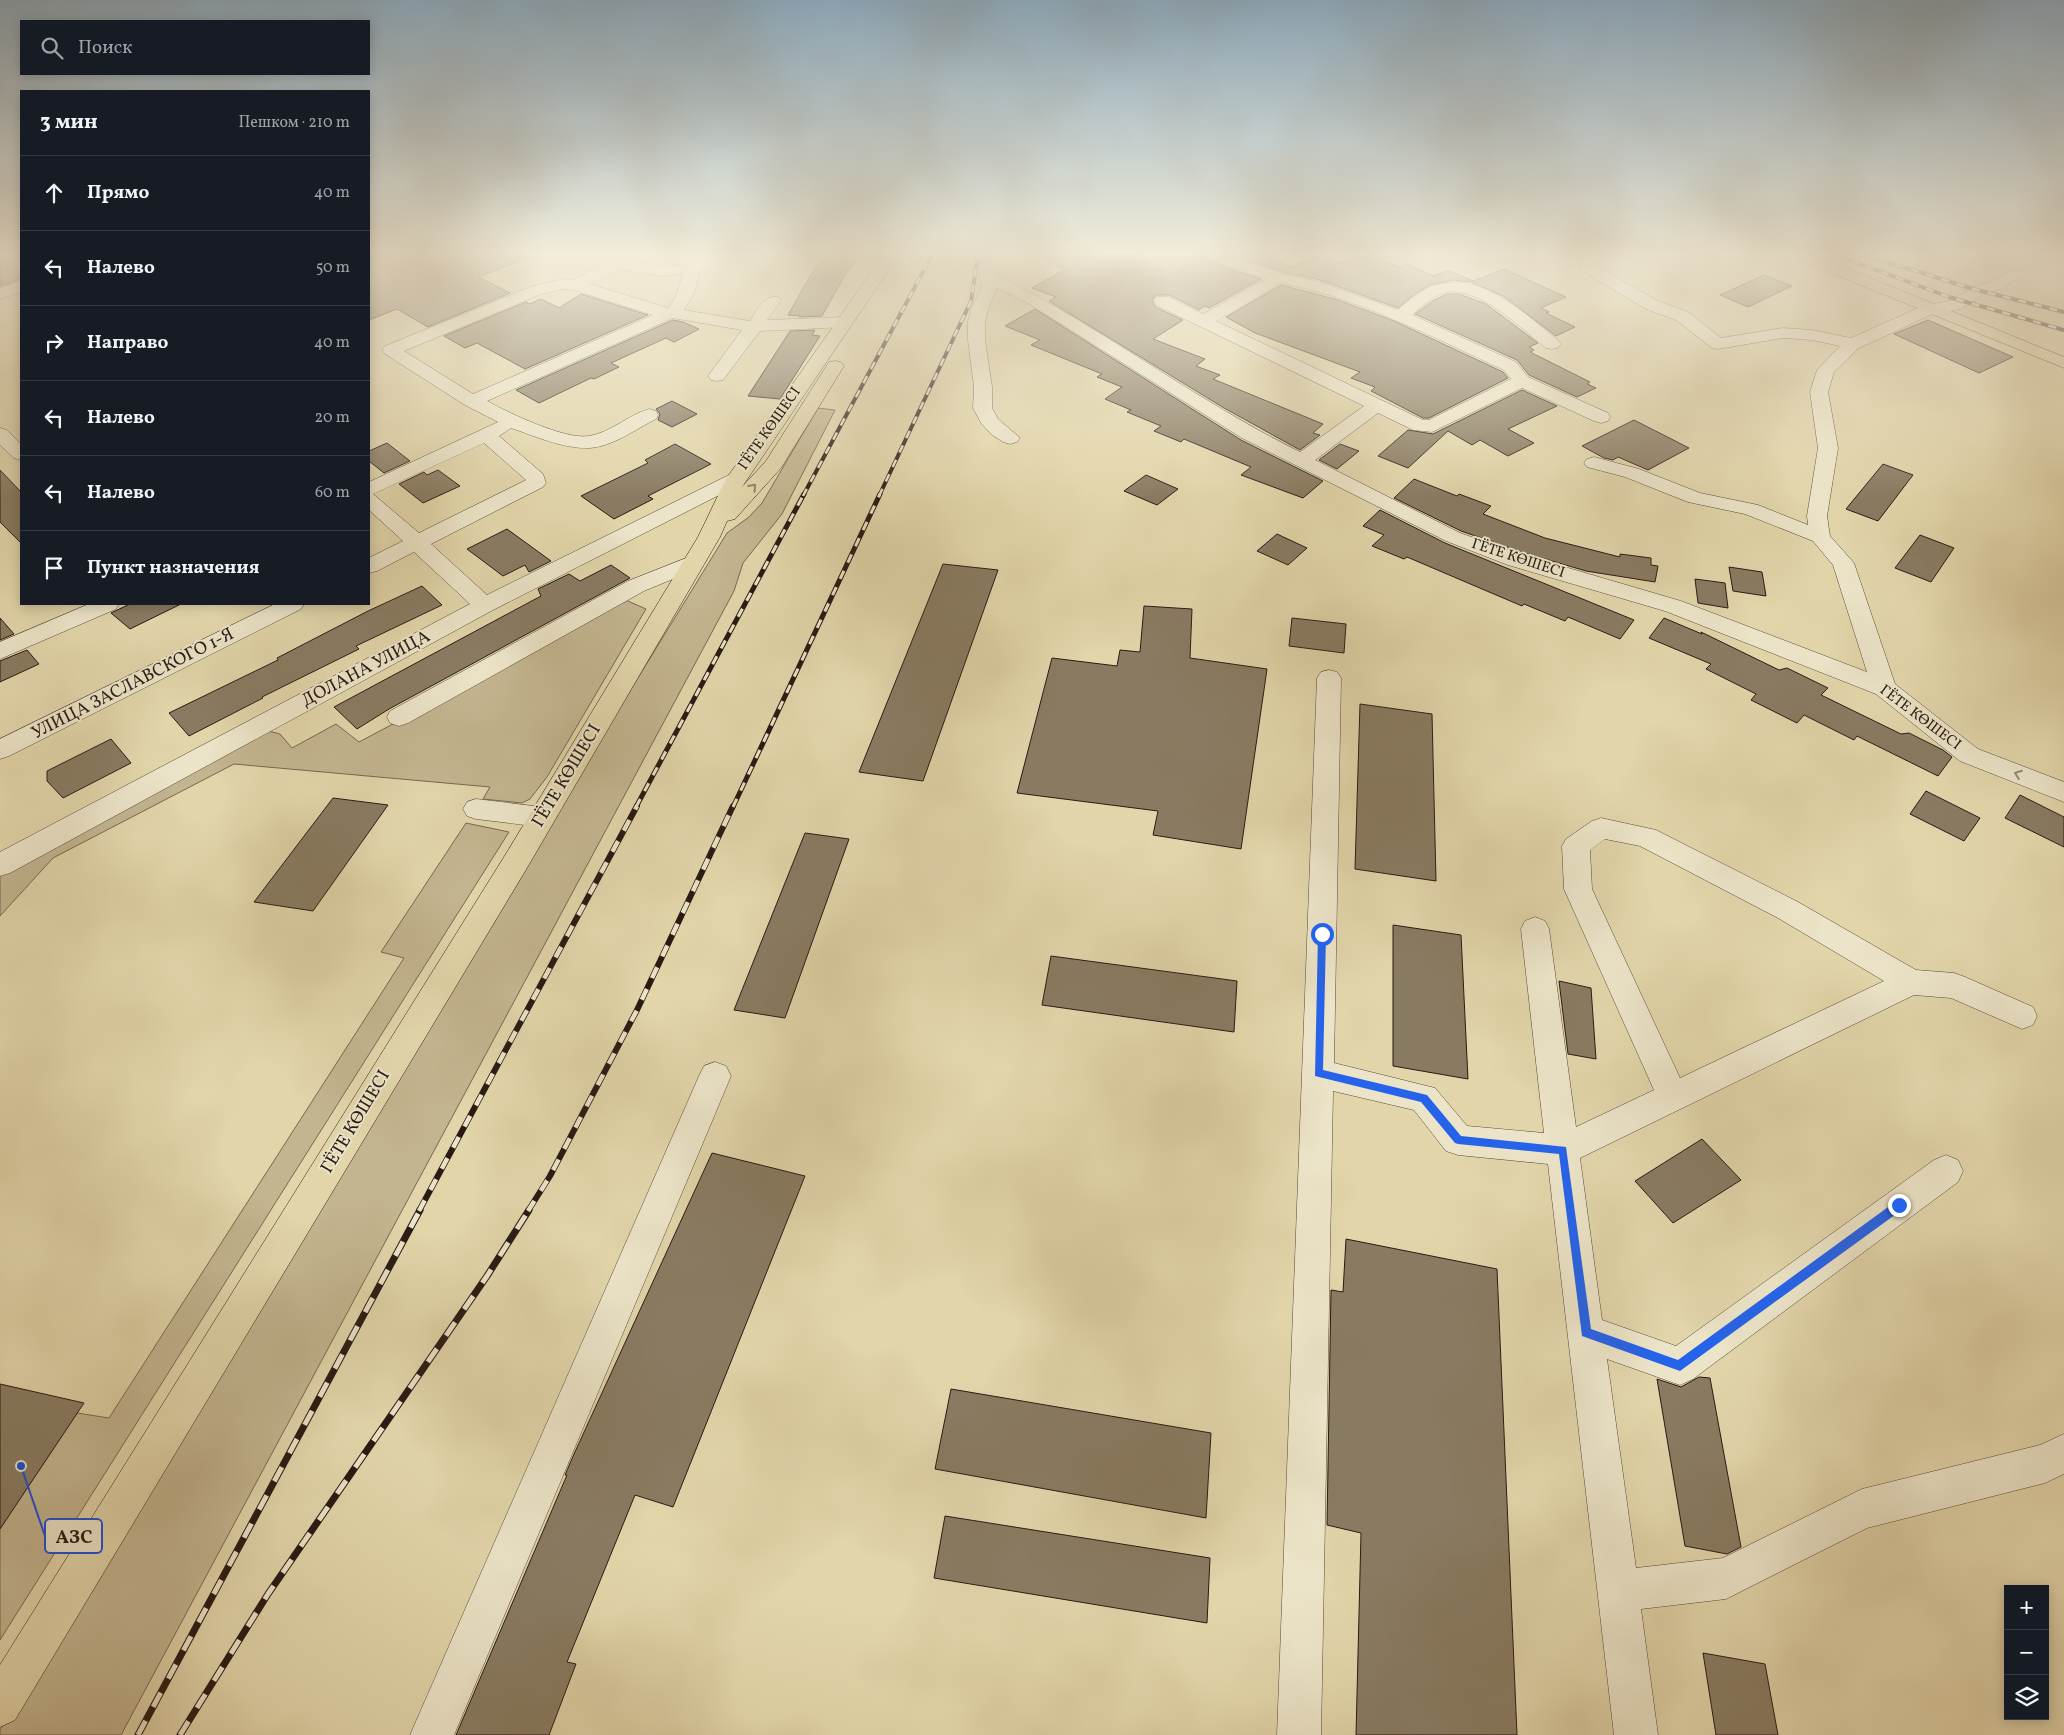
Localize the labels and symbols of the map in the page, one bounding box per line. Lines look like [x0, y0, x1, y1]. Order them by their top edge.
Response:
street label: ГЁТЕ КӨШЕСІ [734, 383, 806, 475]
one-way arrow [747, 484, 756, 493]
street label: ГЁТЕ КӨШЕСІ [1469, 534, 1567, 584]
street label: УЛИЦА ЗАСЛАВСКОГО 1-Я [27, 622, 239, 746]
street label: ДОЛАНА УЛИЦА [297, 624, 435, 714]
street label: ГЁТЕ КӨШЕСІ [1875, 680, 1965, 756]
street label: ГЁТЕ КӨШЕСІ [526, 720, 608, 832]
one-way arrow [2015, 770, 2023, 780]
route start [1311, 923, 1334, 946]
street label: ГЁТЕ КӨШЕСІ [315, 1066, 397, 1178]
route end [1888, 1194, 1911, 1217]
callout: АЗС [45, 1519, 102, 1553]
text: АЗС [56, 1525, 92, 1551]

